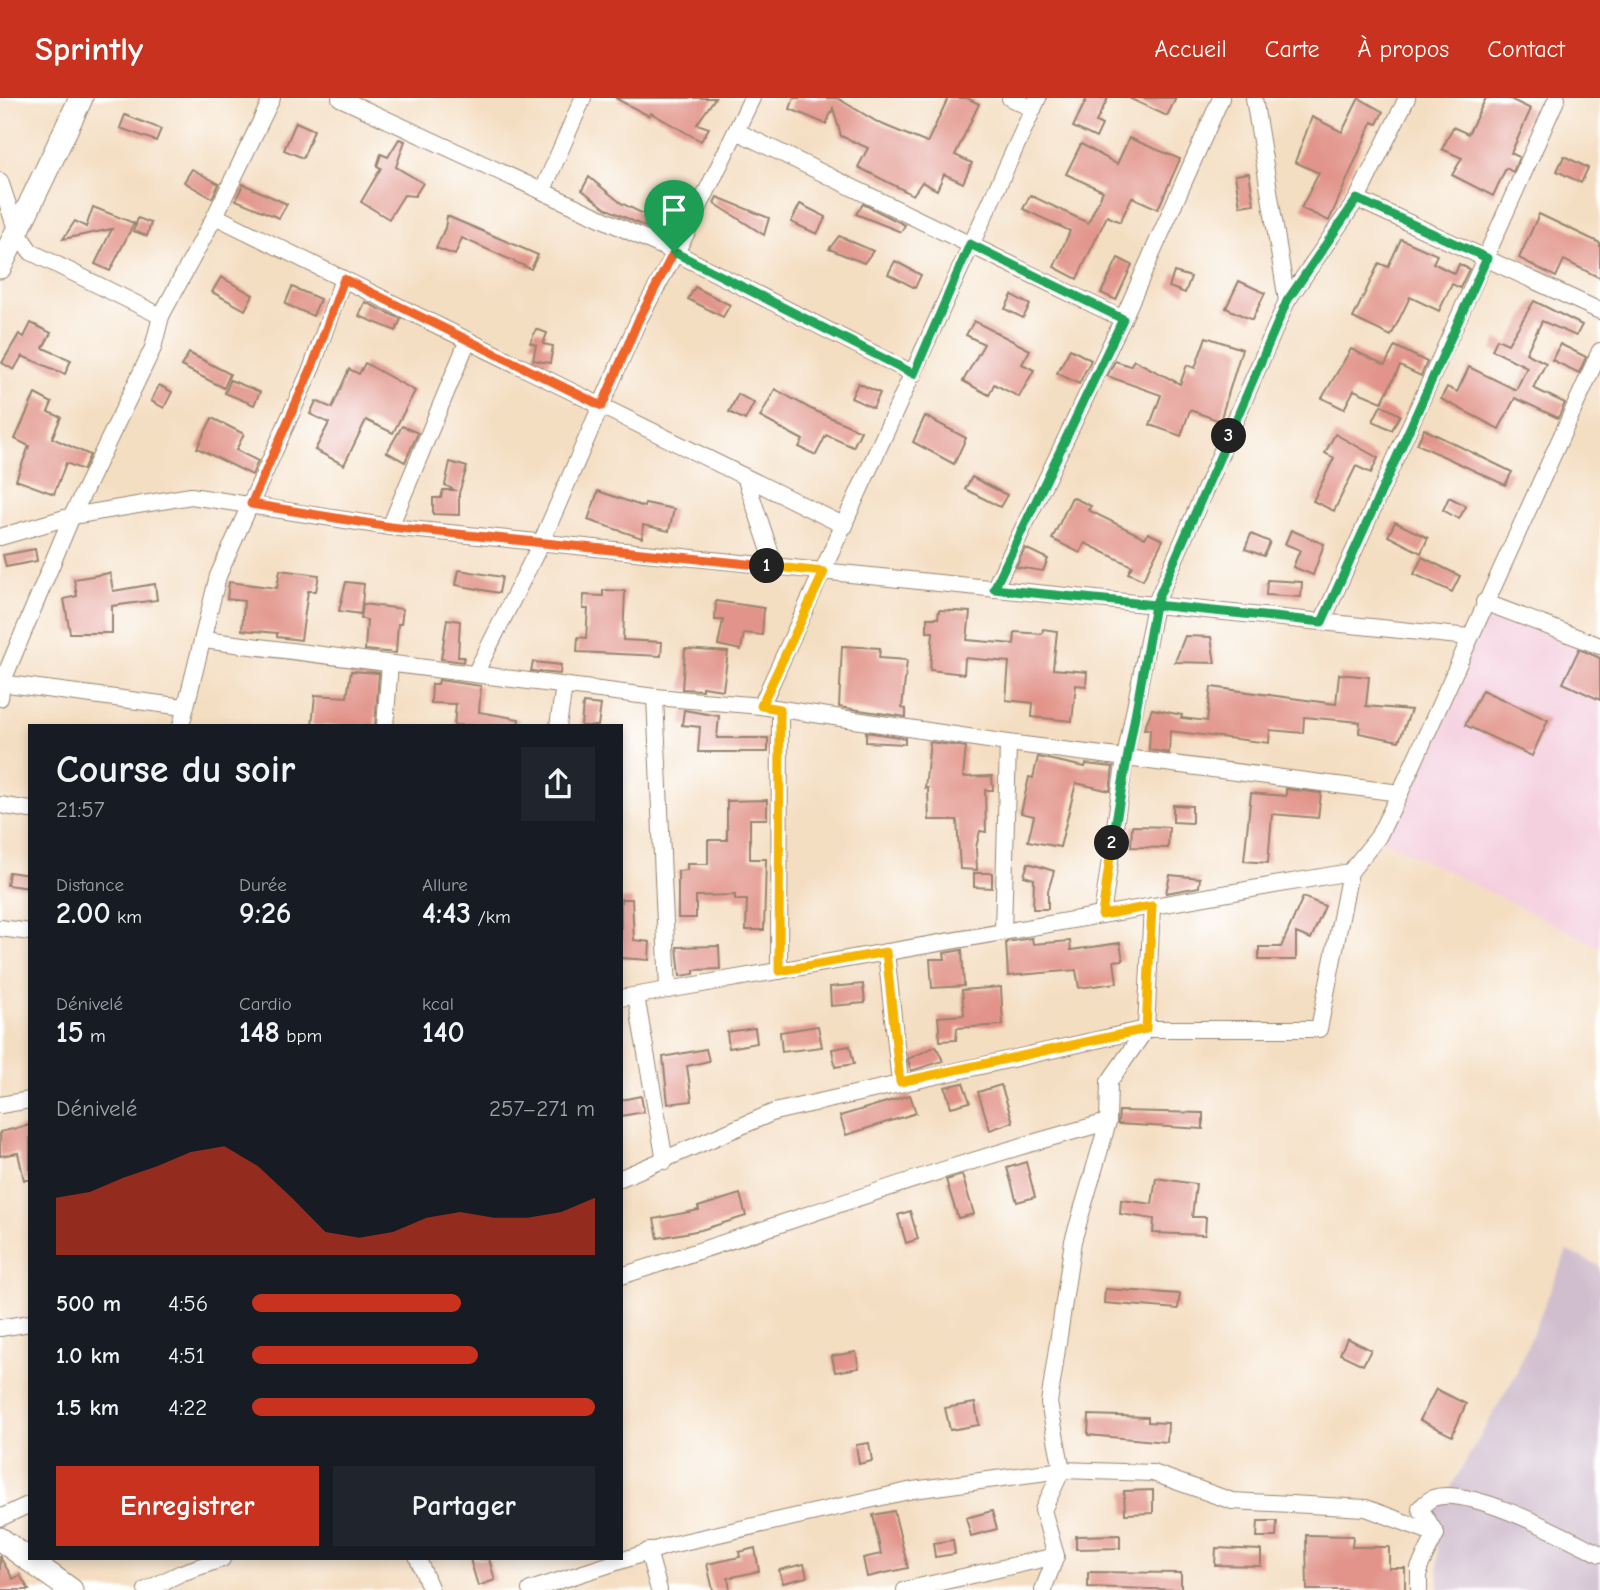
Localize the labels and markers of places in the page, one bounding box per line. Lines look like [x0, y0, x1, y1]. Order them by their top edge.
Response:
pin [644, 180, 704, 252]
pin: 3 [1212, 418, 1246, 454]
pin: 1 [750, 548, 784, 584]
pin: 2 [1094, 826, 1130, 860]

